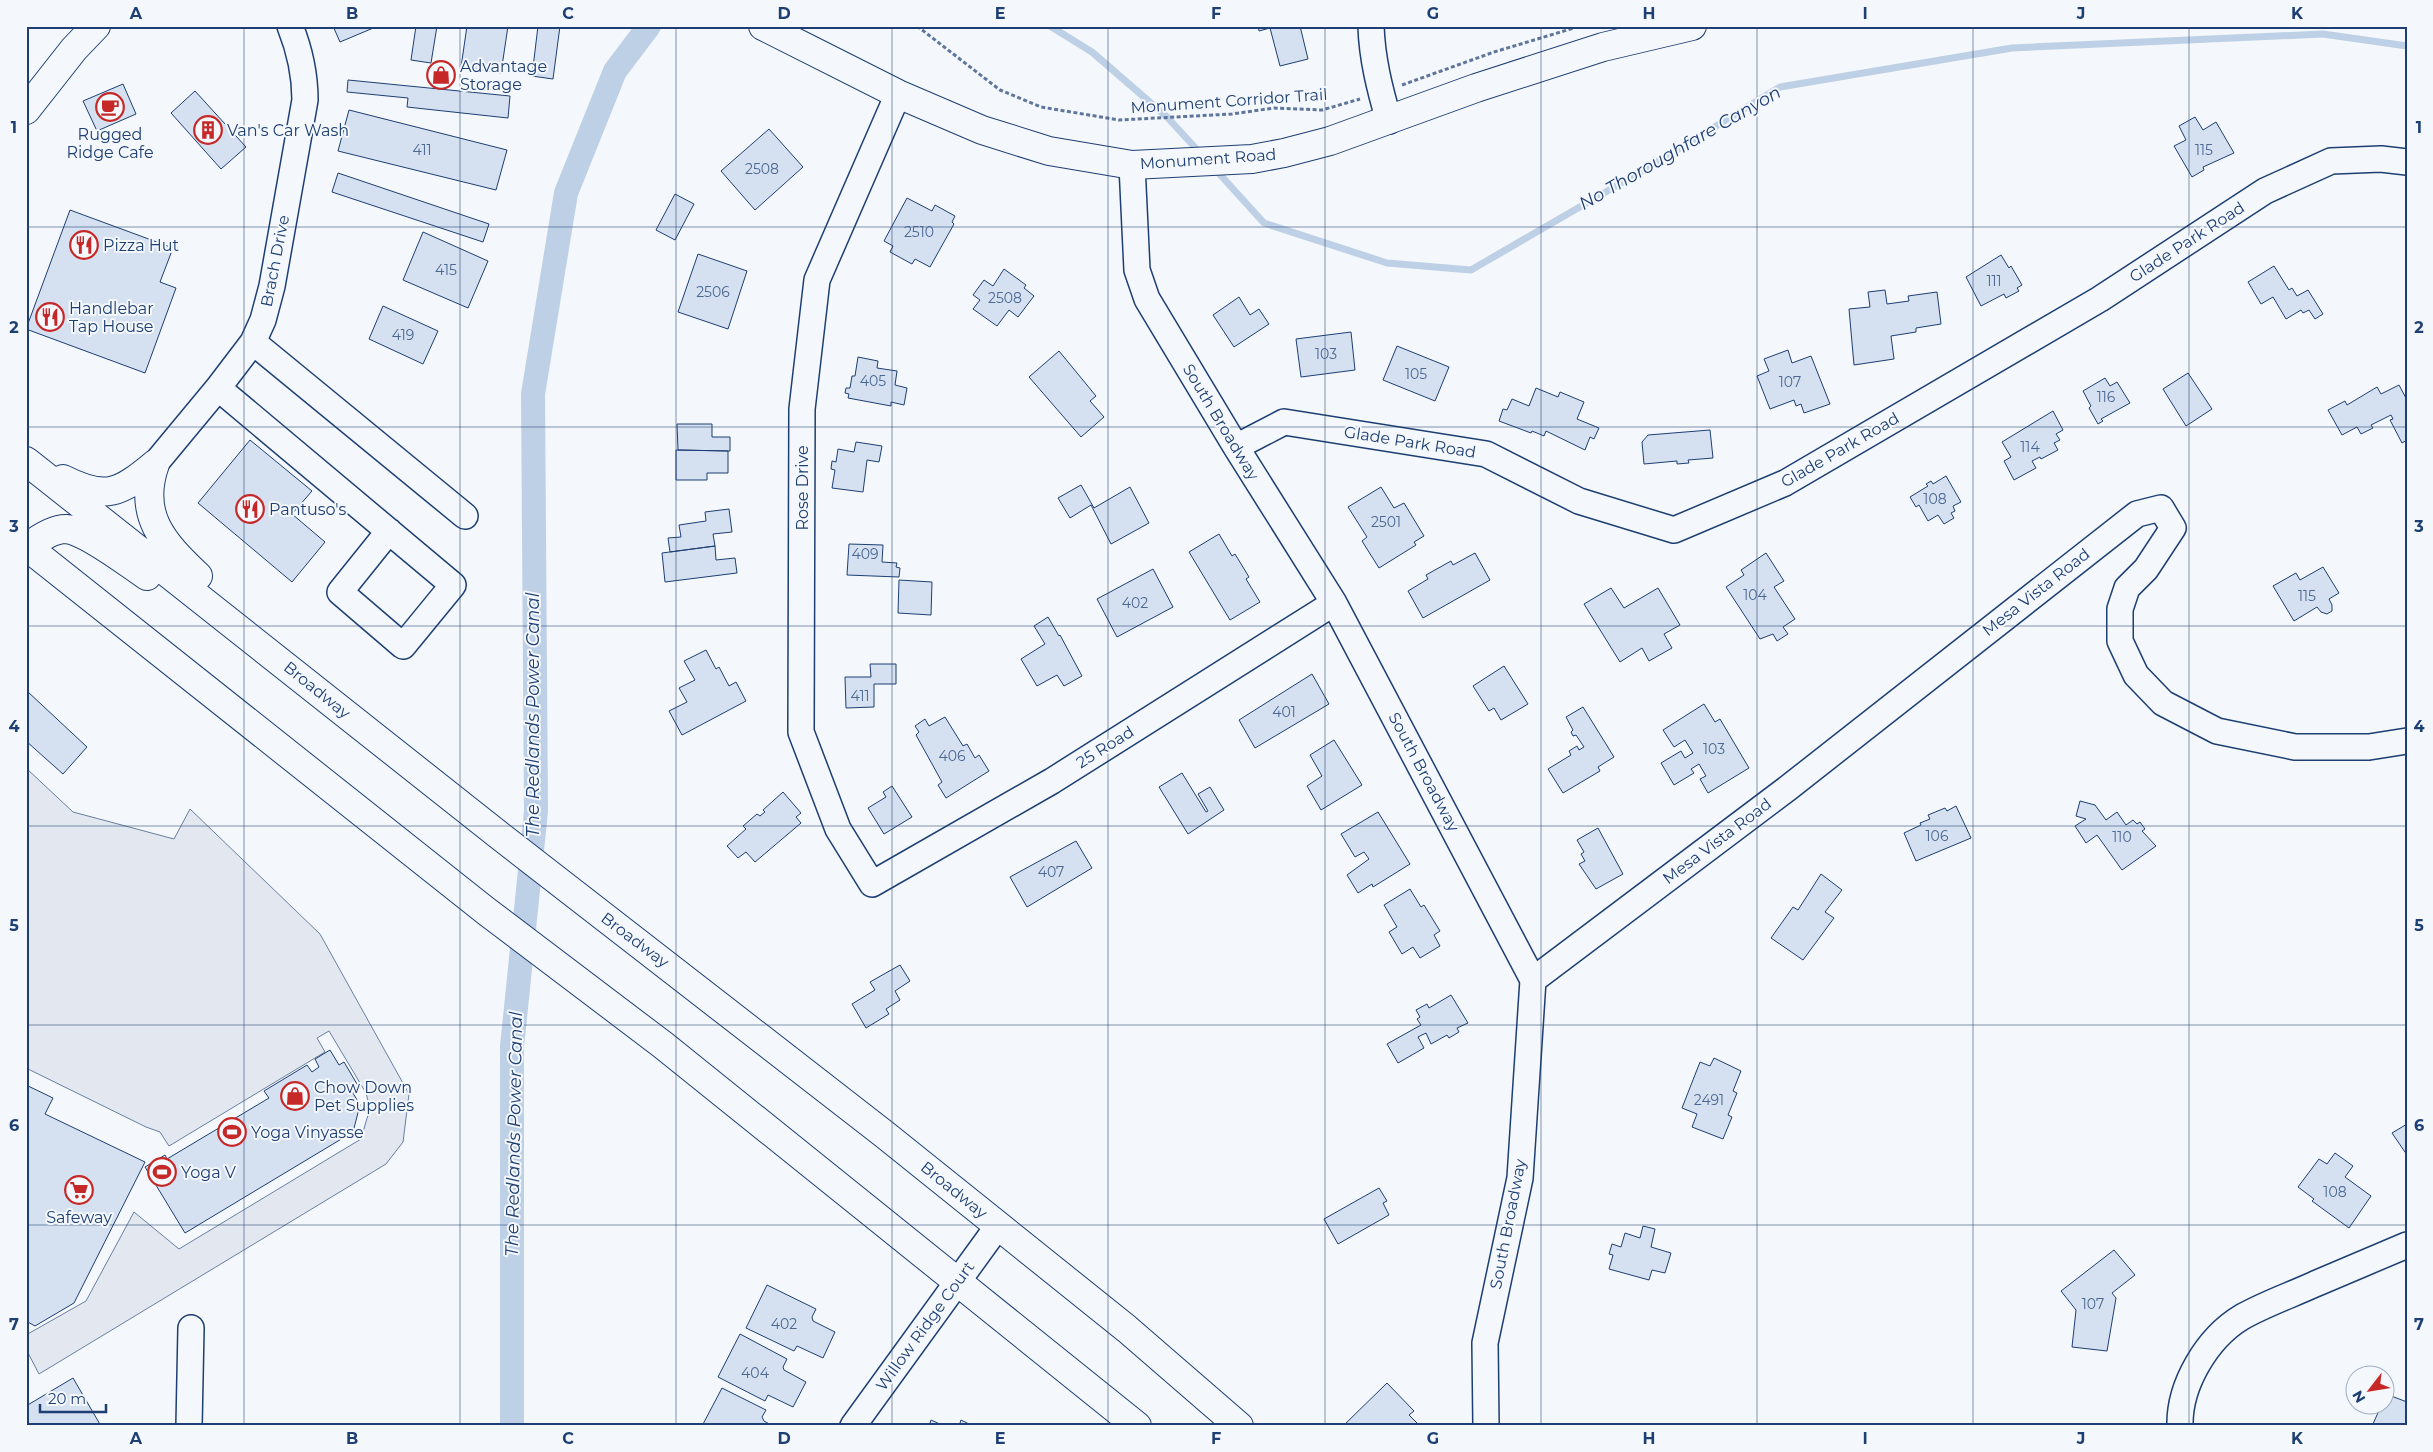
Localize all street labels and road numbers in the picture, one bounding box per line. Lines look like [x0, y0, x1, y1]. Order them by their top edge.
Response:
street label: Monument Corridor Trail [1130, 85, 1328, 117]
street label: Monument Road [1139, 145, 1277, 173]
street label: Glade Park Road [2126, 198, 2248, 286]
street label: Brach Drive [257, 214, 293, 308]
street label: South Broadway [1179, 360, 1263, 484]
street label: Glade Park Road [1777, 408, 1903, 492]
street label: Glade Park Road [1343, 422, 1477, 462]
street label: Rose Drive [793, 445, 812, 531]
street label: Mesa Vista Road [1979, 544, 2093, 640]
street label: Broadway [280, 657, 354, 723]
street label: South Broadway [1385, 709, 1464, 835]
street label: 25 Road [1073, 722, 1137, 772]
street label: Mesa Vista Road [1659, 794, 1775, 888]
street label: Broadway [597, 908, 673, 972]
street label: Broadway [917, 1157, 991, 1223]
street label: South Broadway [1486, 1157, 1530, 1291]
street label: Willow Ridge Court [872, 1257, 979, 1394]

